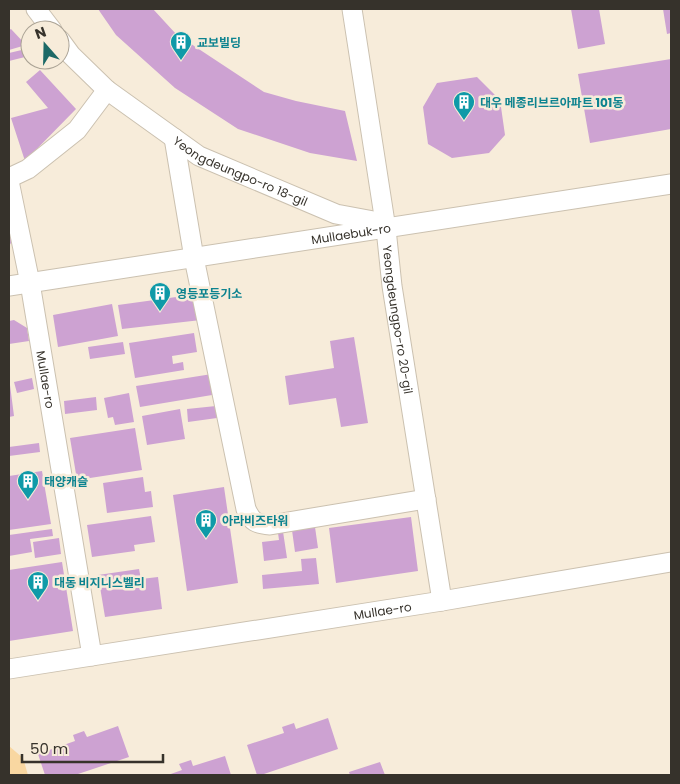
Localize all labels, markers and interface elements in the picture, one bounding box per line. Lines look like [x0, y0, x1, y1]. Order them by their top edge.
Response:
north arrow [20, 20, 70, 70]
text: N [32, 22, 49, 44]
building icon: 교보빌딩 [169, 30, 193, 61]
place label: 교보빌딩 [197, 34, 241, 51]
building icon: 대우 메종리브르아파트 101동 [452, 90, 476, 121]
place label: 대우 메종리브르아파트 101동 [480, 94, 623, 111]
street label: Yeongdeungpo-ro 18-gil [170, 132, 311, 210]
street label: Mullaebuk-ro [310, 219, 392, 248]
street label: Yeongdeungpo-ro 20-gil [379, 244, 418, 395]
building icon: 영등포등기소 [148, 281, 172, 312]
place label: 영등포등기소 [176, 285, 242, 302]
street label: Mullae-ro [33, 349, 59, 410]
building icon: 태양캐슬 [16, 469, 40, 500]
place label: 태양캐슬 [44, 473, 88, 490]
building icon: 아라비즈타워 [194, 508, 218, 539]
place label: 아라비즈타워 [222, 512, 288, 529]
building icon: 대동 비지니스벨리 [26, 570, 50, 601]
place label: 대동 비지니스벨리 [54, 574, 145, 591]
street label: Mullae-ro [352, 597, 413, 623]
scale bar [22, 732, 164, 764]
text: 50 m [30, 738, 68, 759]

